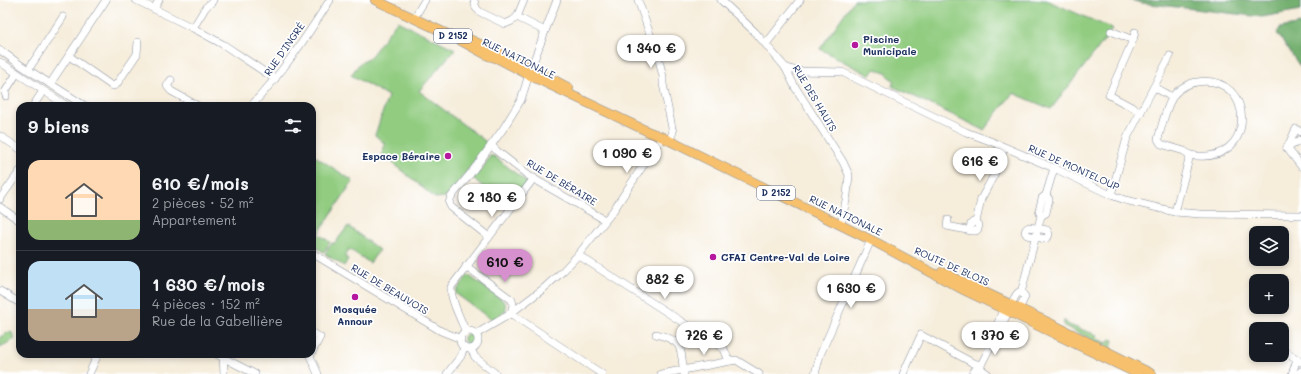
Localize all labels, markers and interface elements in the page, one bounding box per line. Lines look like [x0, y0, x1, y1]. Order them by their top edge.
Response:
street label: RUE D'INGRÉ [260, 19, 308, 79]
road number: D 2152 [434, 29, 472, 43]
place label: Piscine Municipale [863, 32, 916, 58]
street label: RUE NATIONALE [480, 34, 558, 82]
pin: 1 340 € [614, 35, 688, 69]
text: 1 340 € [626, 39, 676, 56]
marker: Piscine Municipale [850, 40, 860, 50]
street label: RUE DES HAUTS [790, 62, 841, 134]
text: 9 biens [28, 115, 89, 137]
icon: filters [282, 115, 304, 137]
pin: 1 090 € [590, 140, 664, 174]
street label: RUE DE MONTELOUP [1026, 141, 1122, 193]
text: 1 090 € [602, 144, 652, 161]
pin: 616 € [952, 148, 1008, 182]
place label: Espace Béraire [362, 149, 440, 163]
marker: Espace Béraire [443, 151, 453, 161]
text: 616 € [962, 152, 998, 169]
street label: RUE DE BÉRAIRE [524, 155, 600, 209]
text: 610 €/mois [152, 172, 249, 194]
icon: home [60, 176, 108, 224]
pin: 2 180 € [455, 184, 529, 218]
road number: D 2152 [757, 186, 795, 200]
text: 2 180 € [467, 188, 517, 205]
street label: RUE NATIONALE [807, 191, 885, 239]
text: 2 pièces · 52 m² [152, 194, 254, 211]
text: Appartement [152, 211, 237, 228]
map controls [1249, 226, 1289, 362]
button: layers [1249, 226, 1289, 266]
street label: ROUTE DE BLOIS [912, 243, 992, 289]
pin: 610 € [477, 249, 533, 283]
place label: CFAI Centre-Val de Loire [721, 250, 850, 264]
marker: CFAI Centre-Val de Loire [708, 252, 718, 262]
text: 610 € [486, 253, 524, 270]
street label: RUE DE BEAUVOIS [349, 260, 432, 318]
pin: 882 € [637, 266, 693, 300]
text: 882 € [646, 270, 684, 287]
text: 1 630 €/mois [152, 273, 265, 295]
button: + [1249, 274, 1289, 314]
pin: 1 630 € [814, 275, 888, 309]
icon: home [60, 277, 108, 325]
text: 1 630 € [826, 279, 876, 296]
marker: Mosquée Annour [350, 292, 360, 302]
text: 4 pièces · 152 m² [152, 295, 260, 312]
place label: Mosquée Annour [333, 302, 377, 328]
text: Rue de la Gabellière [152, 312, 283, 329]
pin: 726 € [676, 322, 732, 356]
pin: 1 370 € [958, 322, 1032, 356]
button: − [1249, 322, 1289, 362]
text: 726 € [685, 326, 723, 343]
text: 1 370 € [970, 326, 1020, 343]

